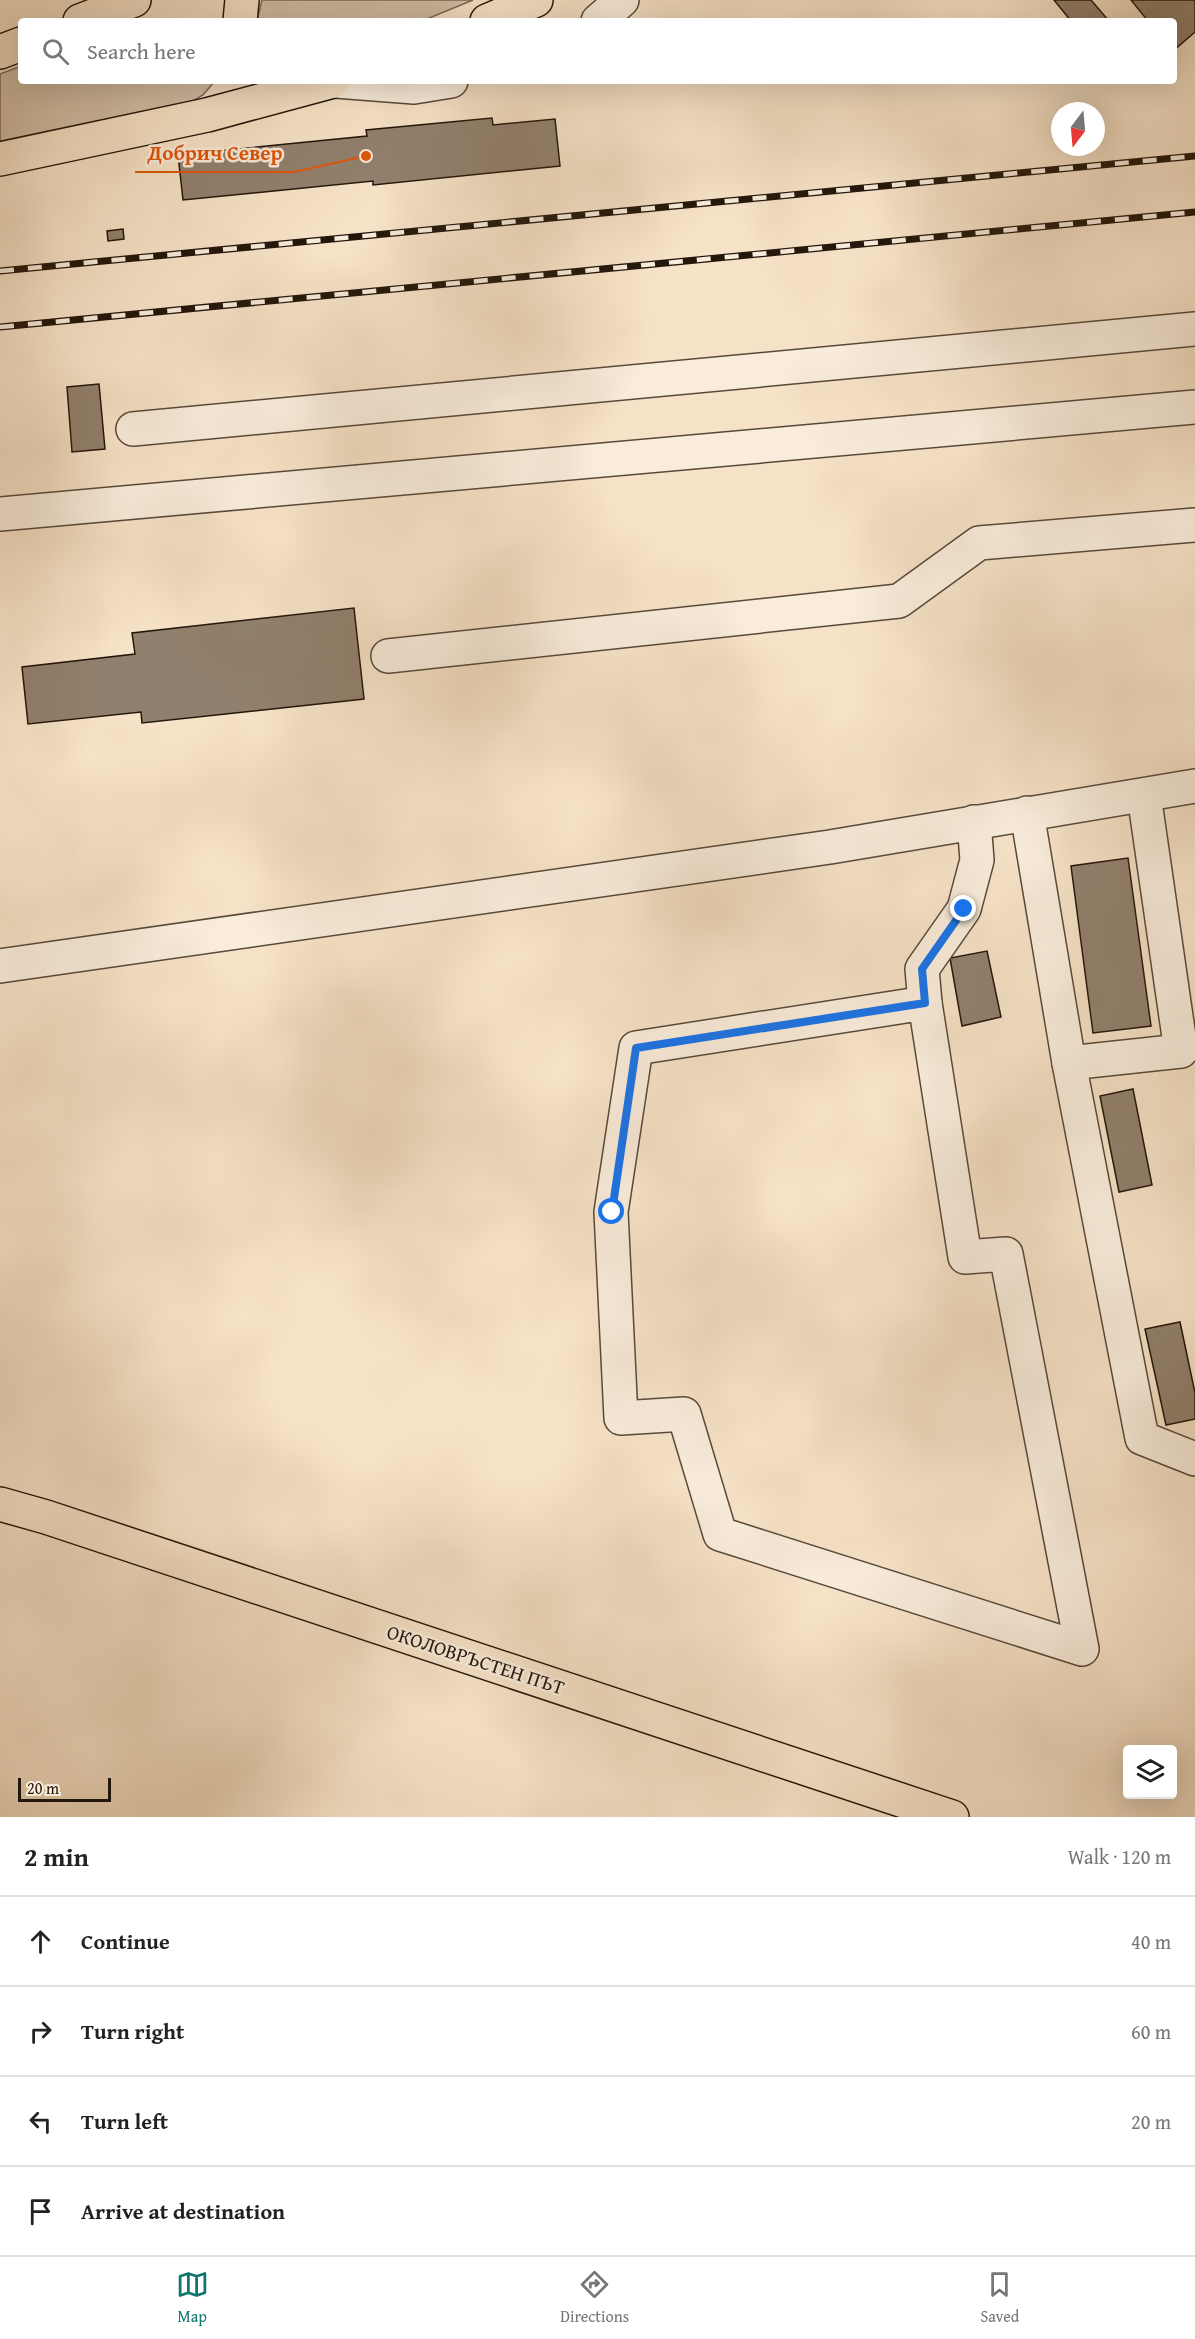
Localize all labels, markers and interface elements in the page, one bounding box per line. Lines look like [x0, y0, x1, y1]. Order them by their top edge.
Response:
search box [18, 18, 1177, 84]
icon: search [39, 35, 72, 68]
text: Search here [87, 35, 196, 67]
north arrow [1051, 102, 1105, 156]
callout: Добрич Север [135, 133, 294, 172]
text: Добрич Север [147, 137, 282, 168]
route end [950, 895, 976, 921]
route start [598, 1198, 624, 1224]
street label: ОКОЛОВРЪСТЕН ПЪТ [383, 1617, 569, 1701]
map controls [1123, 1745, 1177, 1799]
button: layers [1123, 1745, 1177, 1799]
scale bar [18, 1775, 111, 1802]
text: 20 m [27, 1776, 59, 1800]
text: 2 min [24, 1837, 89, 1876]
text: Walk · 120 m [1068, 1842, 1171, 1871]
icon: ahead [24, 1925, 57, 1958]
text: Continue [81, 1925, 170, 1957]
text: 40 m [1131, 1927, 1171, 1956]
icon: right [24, 2015, 57, 2048]
text: Turn right [81, 2015, 184, 2047]
text: 60 m [1131, 2017, 1171, 2046]
icon: left [24, 2105, 57, 2138]
text: Turn left [81, 2105, 168, 2137]
text: 20 m [1131, 2107, 1171, 2136]
icon: arrive [24, 2195, 57, 2228]
text: Arrive at destination [81, 2195, 285, 2227]
tab: Map [176, 2268, 209, 2328]
tab: Directions [560, 2268, 629, 2328]
tab: Saved [980, 2268, 1019, 2328]

